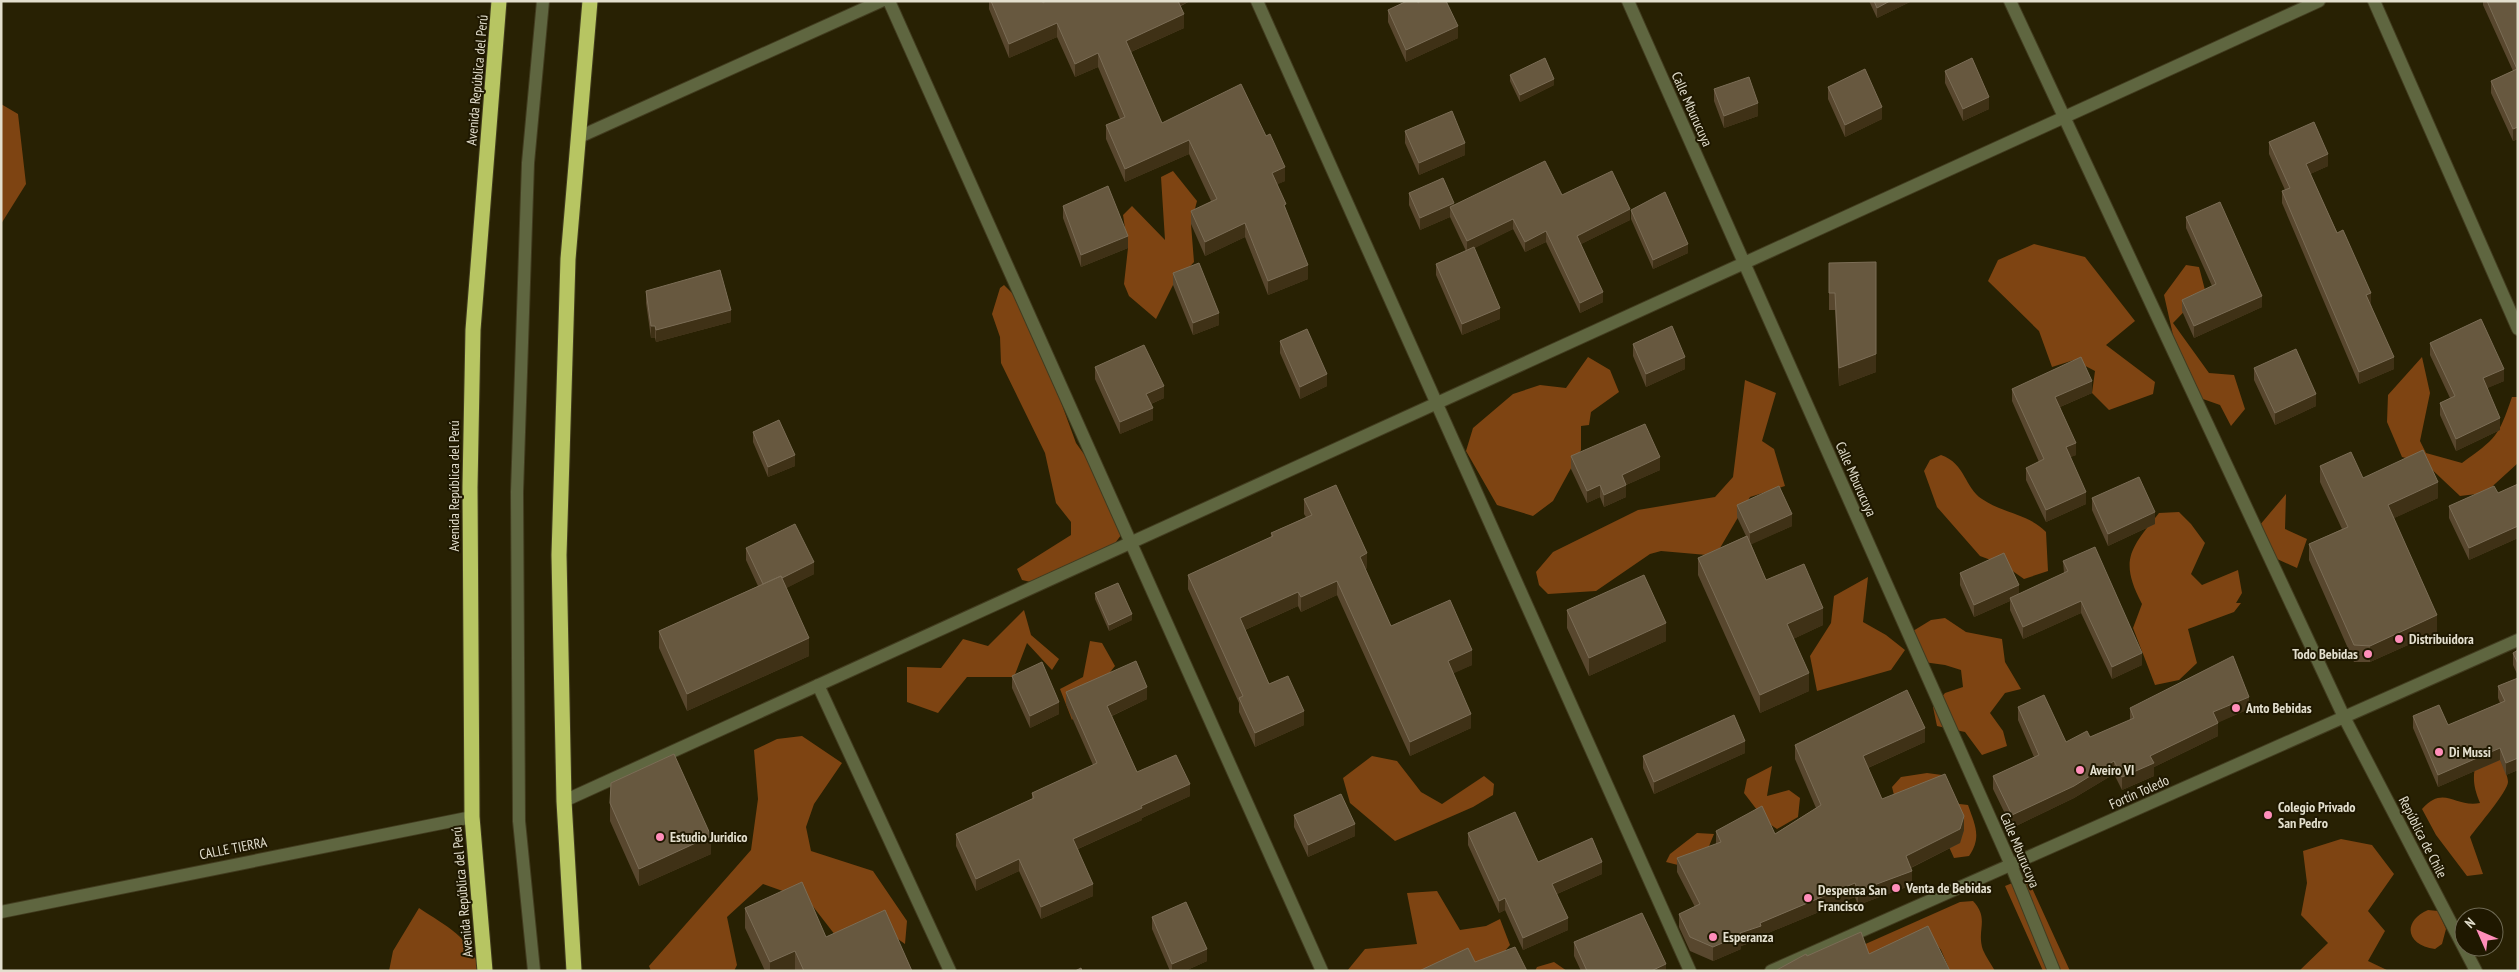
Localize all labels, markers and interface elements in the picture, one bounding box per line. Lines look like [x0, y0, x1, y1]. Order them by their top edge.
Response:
street label: Avenida República del Perú [462, 14, 492, 146]
street label: Calle Mburucuya [1668, 69, 1716, 149]
street label: Avenida República del Perú [445, 421, 463, 551]
street label: Calle Mburucuya [1832, 439, 1880, 519]
place label: Distribuidora [2409, 630, 2474, 648]
marker: Distribuidora [2393, 633, 2405, 645]
place label: Todo Bebidas [2292, 645, 2358, 663]
marker: Todo Bebidas [2362, 648, 2374, 660]
place label: Anto Bebidas [2245, 699, 2312, 717]
marker: Anto Bebidas [2230, 702, 2242, 714]
place label: Di Mussi [2449, 743, 2491, 761]
marker: Di Mussi [2433, 746, 2445, 758]
place label: Aveiro VI [2089, 761, 2134, 779]
marker: Aveiro VI [2074, 764, 2086, 776]
street label: Fortín Toledo [2106, 771, 2172, 813]
street label: República de Chile [2395, 793, 2451, 881]
place label: Colegio Privado San Pedro [2278, 798, 2356, 832]
marker: Colegio Privado San Pedro [2262, 809, 2274, 821]
street label: Calle Mburucuya [1996, 810, 2044, 890]
street label: Avenida República del Perú [447, 826, 477, 958]
place label: Estudio Juridico [670, 828, 748, 846]
marker: Estudio Juridico [654, 831, 666, 843]
street label: CALLE TIERRA [198, 833, 269, 863]
place label: Venta de Bebidas [1905, 879, 1991, 897]
place label: Despensa San Francisco [1818, 881, 1887, 915]
marker: Venta de Bebidas [1890, 882, 1902, 894]
marker: Despensa San Francisco [1802, 892, 1814, 904]
north arrow [2454, 907, 2504, 957]
text: N [2461, 914, 2479, 932]
place label: Esperanza [1723, 928, 1774, 946]
marker: Esperanza [1707, 931, 1719, 943]

